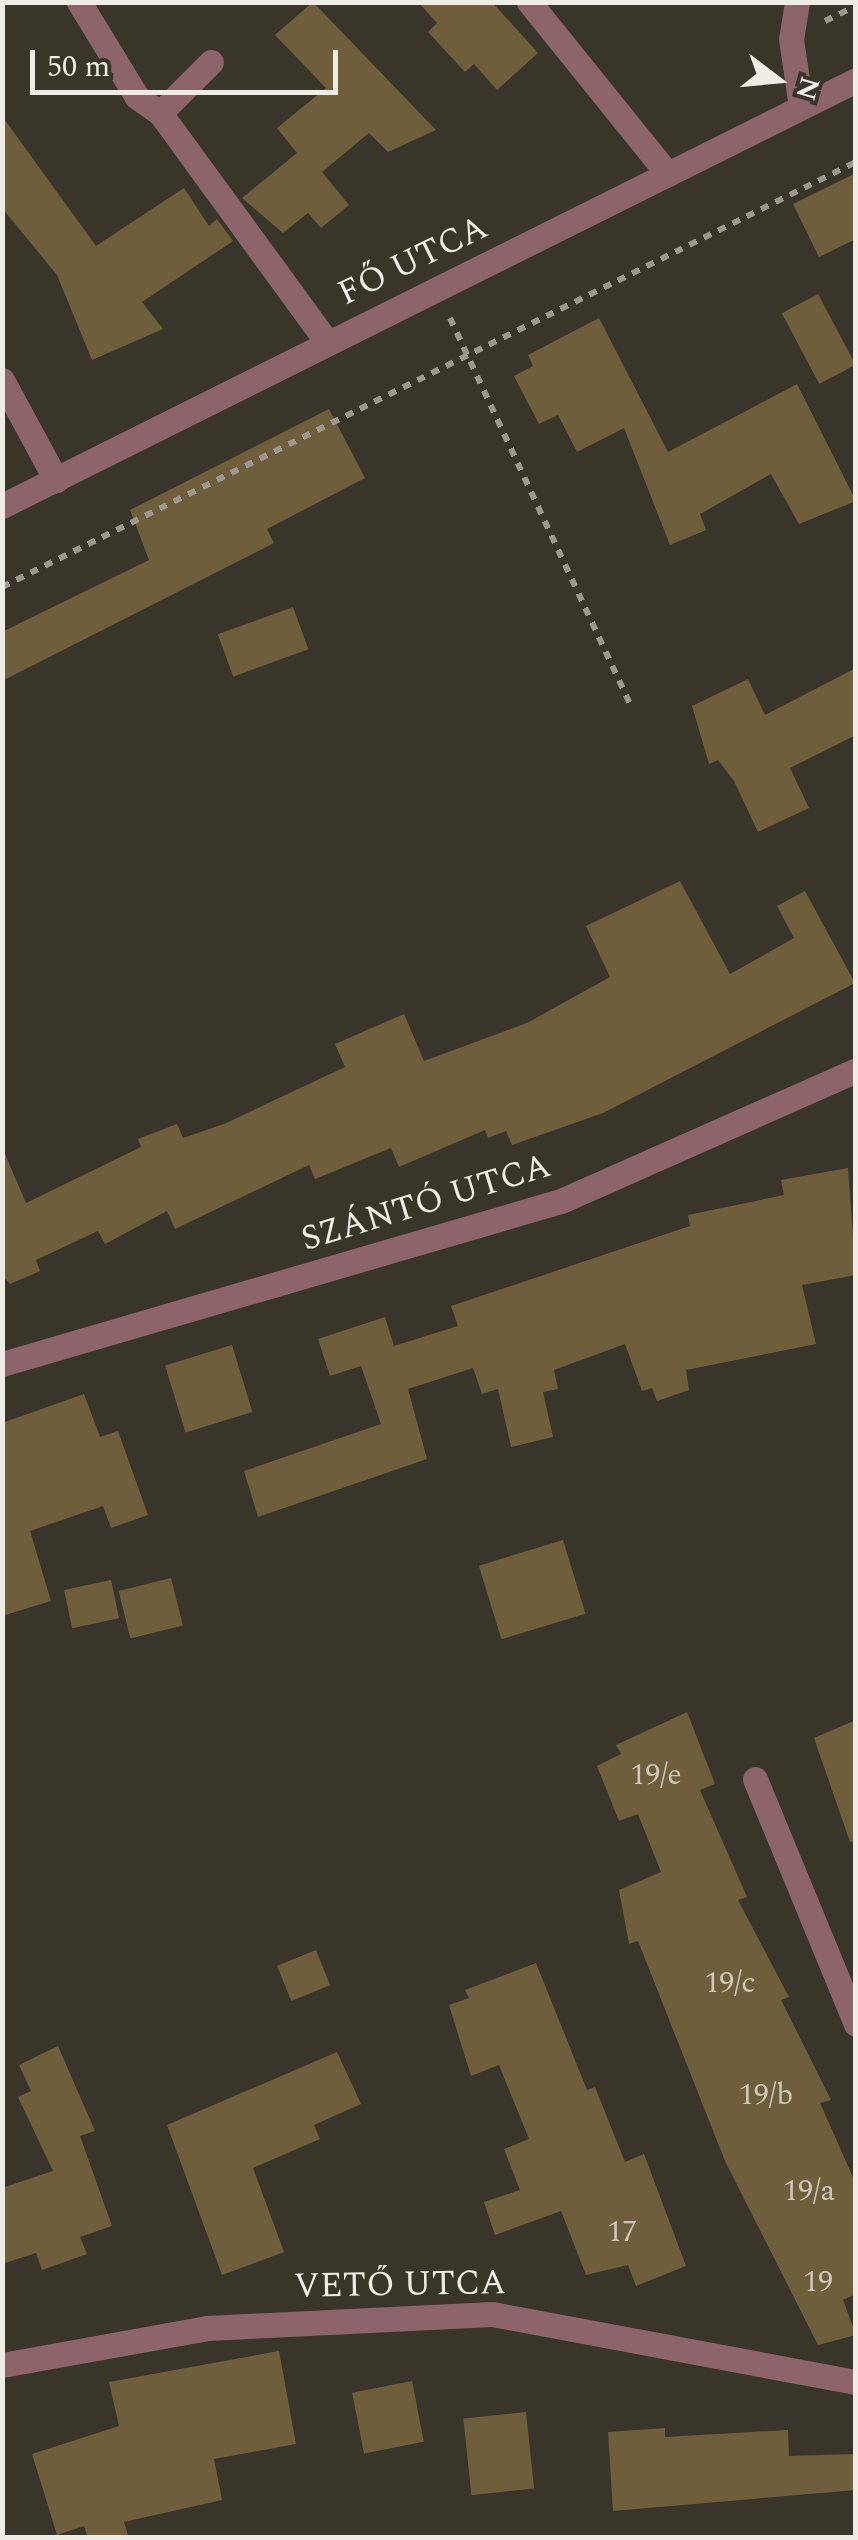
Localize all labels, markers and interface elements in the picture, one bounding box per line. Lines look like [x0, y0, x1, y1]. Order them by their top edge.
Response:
scale bar [35, 30, 342, 92]
north arrow [728, 30, 828, 130]
text: 50 m [47, 44, 110, 90]
text: N [784, 71, 831, 105]
street label: FŐ UTCA [331, 207, 495, 315]
street label: SZÁNTÓ UTCA [296, 1145, 556, 1261]
house number: 19/e [630, 1757, 682, 1793]
house number: 19/c [704, 1965, 756, 2001]
house number: 19/b [739, 2077, 793, 2113]
house number: 19/a [783, 2173, 835, 2209]
house number: 17 [607, 2214, 637, 2250]
street label: VETŐ UTCA [294, 2262, 506, 2308]
house number: 19 [803, 2264, 833, 2300]

